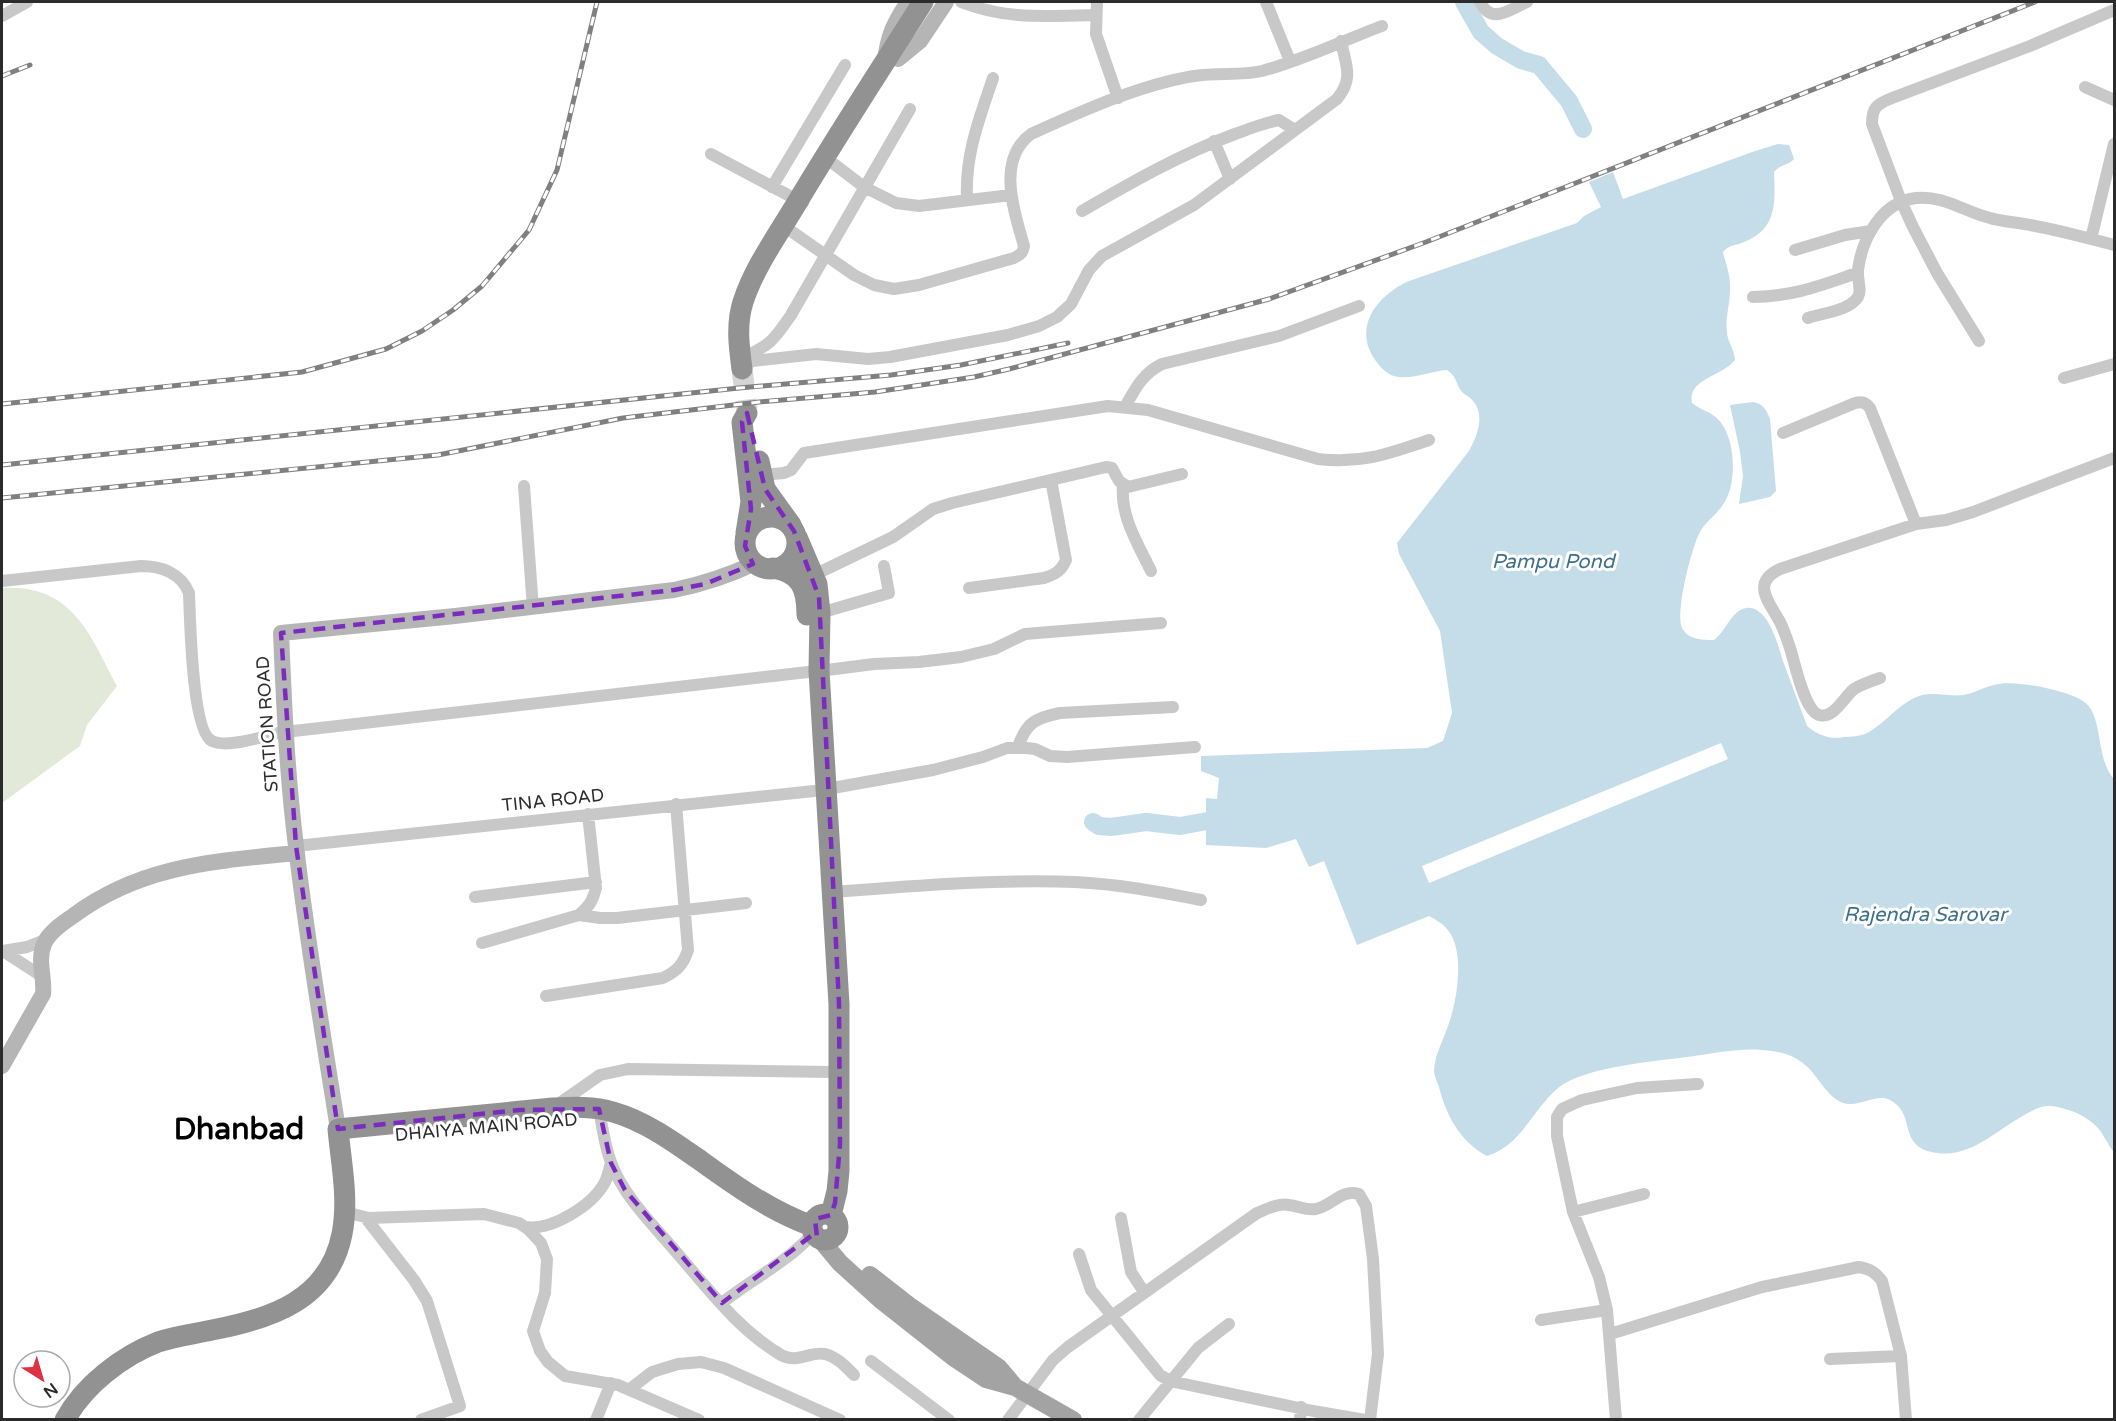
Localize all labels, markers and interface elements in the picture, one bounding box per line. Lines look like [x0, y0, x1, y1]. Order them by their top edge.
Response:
water label: Pampu Pond [1492, 550, 1617, 574]
street label: STATION ROAD [251, 655, 283, 793]
street label: TINA ROAD [501, 784, 605, 816]
water label: Rajendra Sarovar [1843, 903, 2009, 927]
street label: DHAIYA MAIN ROAD [394, 1108, 578, 1146]
district label: Dhanbad [174, 1111, 304, 1148]
north arrow [12, 1349, 72, 1409]
text: N [39, 1378, 62, 1402]

